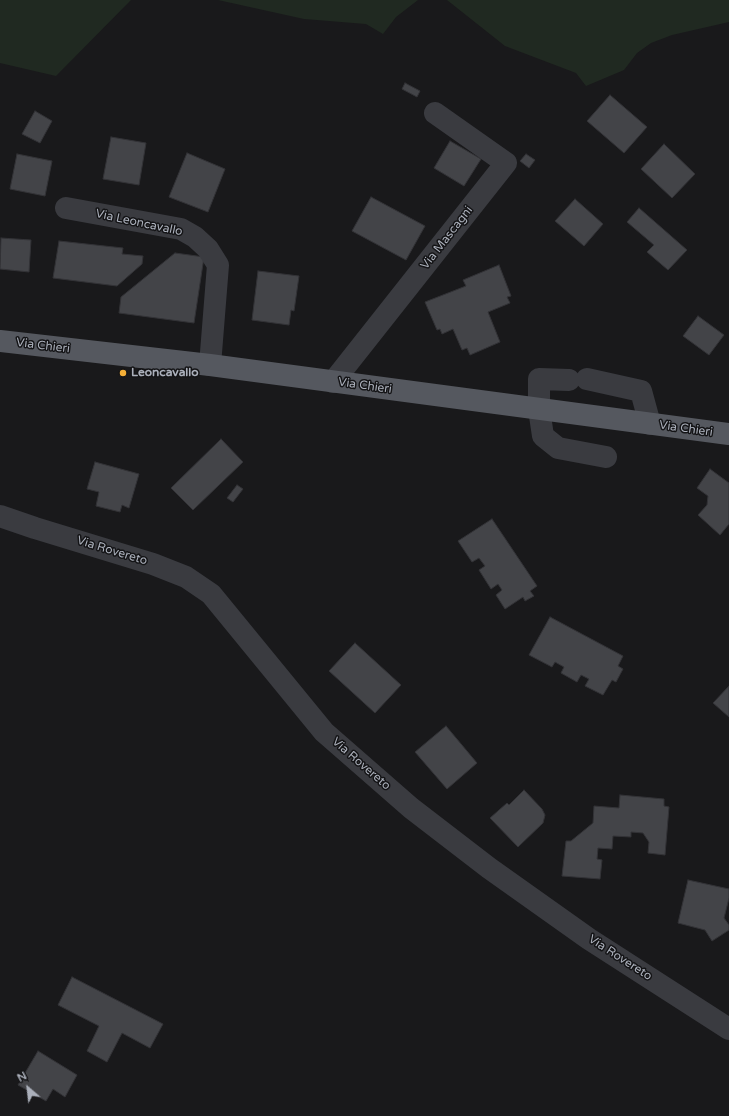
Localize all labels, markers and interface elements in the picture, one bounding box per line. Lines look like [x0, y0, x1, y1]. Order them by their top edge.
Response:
street label: Via Mascagni [418, 204, 476, 272]
street label: Via Leoncavallo [94, 207, 184, 239]
street label: Via Chieri [15, 336, 71, 356]
place label: Leoncavallo [131, 366, 199, 380]
marker: Leoncavallo [118, 368, 128, 378]
street label: Via Chieri [337, 375, 393, 397]
street label: Via Chieri [658, 418, 714, 440]
street label: Via Rovereto [75, 533, 149, 569]
street label: Via Rovereto [329, 735, 393, 793]
street label: Via Rovereto [586, 932, 654, 984]
north arrow [8, 1068, 48, 1108]
text: N [15, 1069, 29, 1085]

